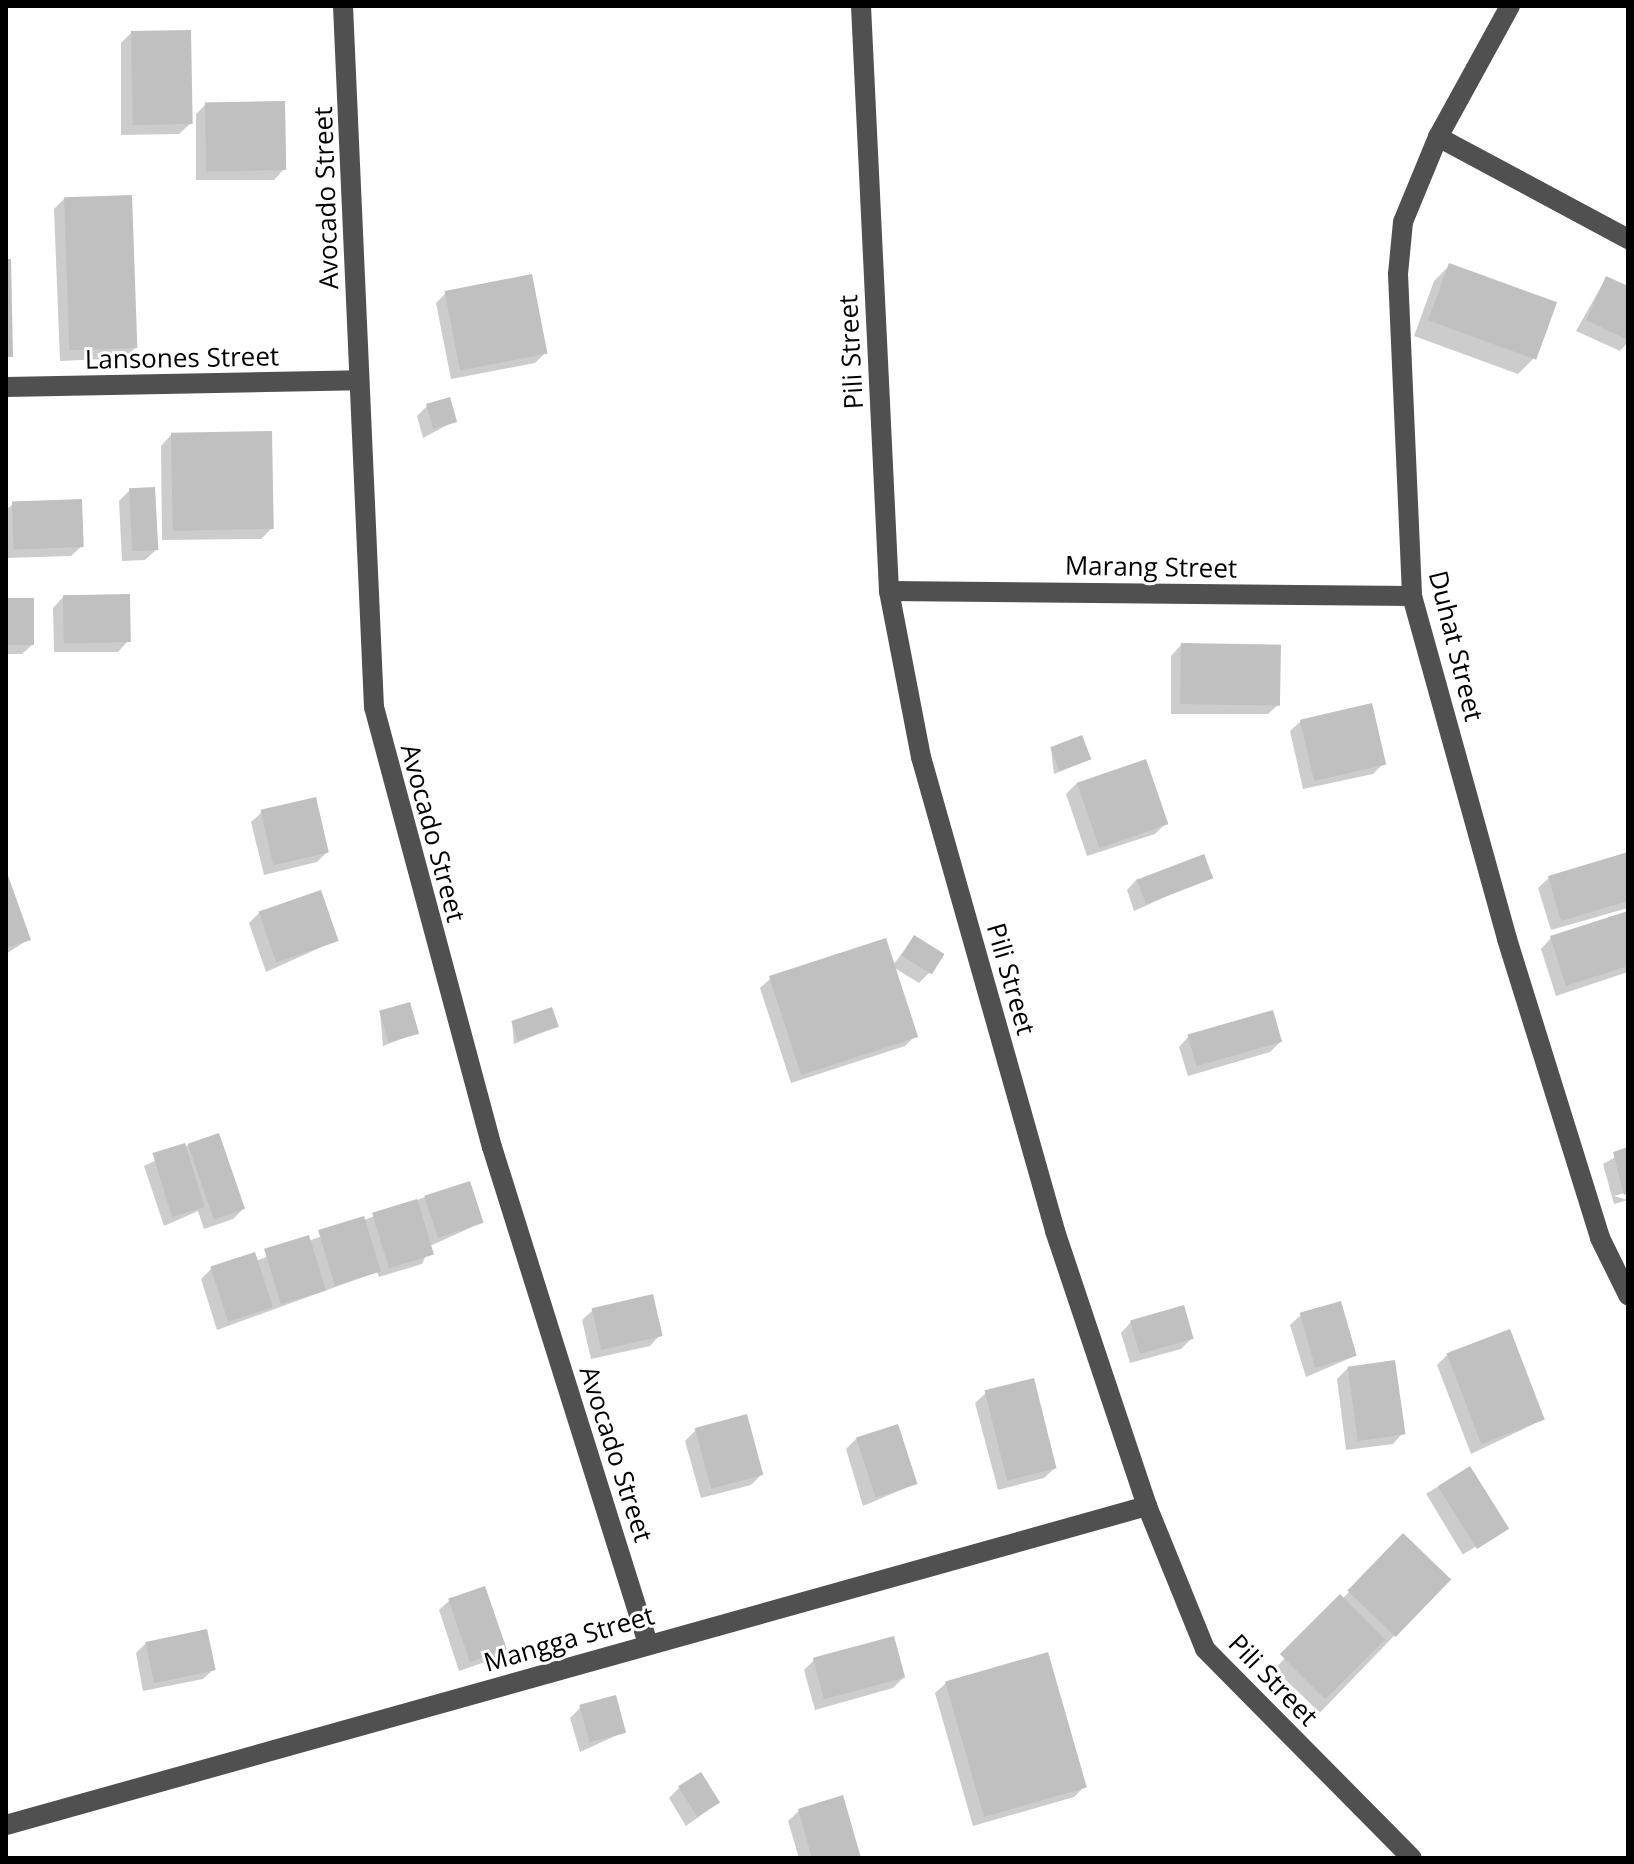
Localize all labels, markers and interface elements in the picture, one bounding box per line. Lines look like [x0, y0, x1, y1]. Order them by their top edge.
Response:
street label: Avocado Street [307, 106, 345, 290]
street label: Pili Street [832, 294, 870, 410]
street label: Lansones Street [85, 341, 279, 375]
street label: Marang Street [1065, 550, 1237, 584]
street label: Duhat Street [1422, 568, 1490, 724]
street label: Avocado Street [394, 741, 472, 925]
street label: Pili Street [980, 920, 1042, 1038]
street label: Avocado Street [573, 1362, 659, 1546]
street label: Mangga Street [480, 1600, 658, 1678]
street label: Pili Street [1222, 1628, 1324, 1732]

